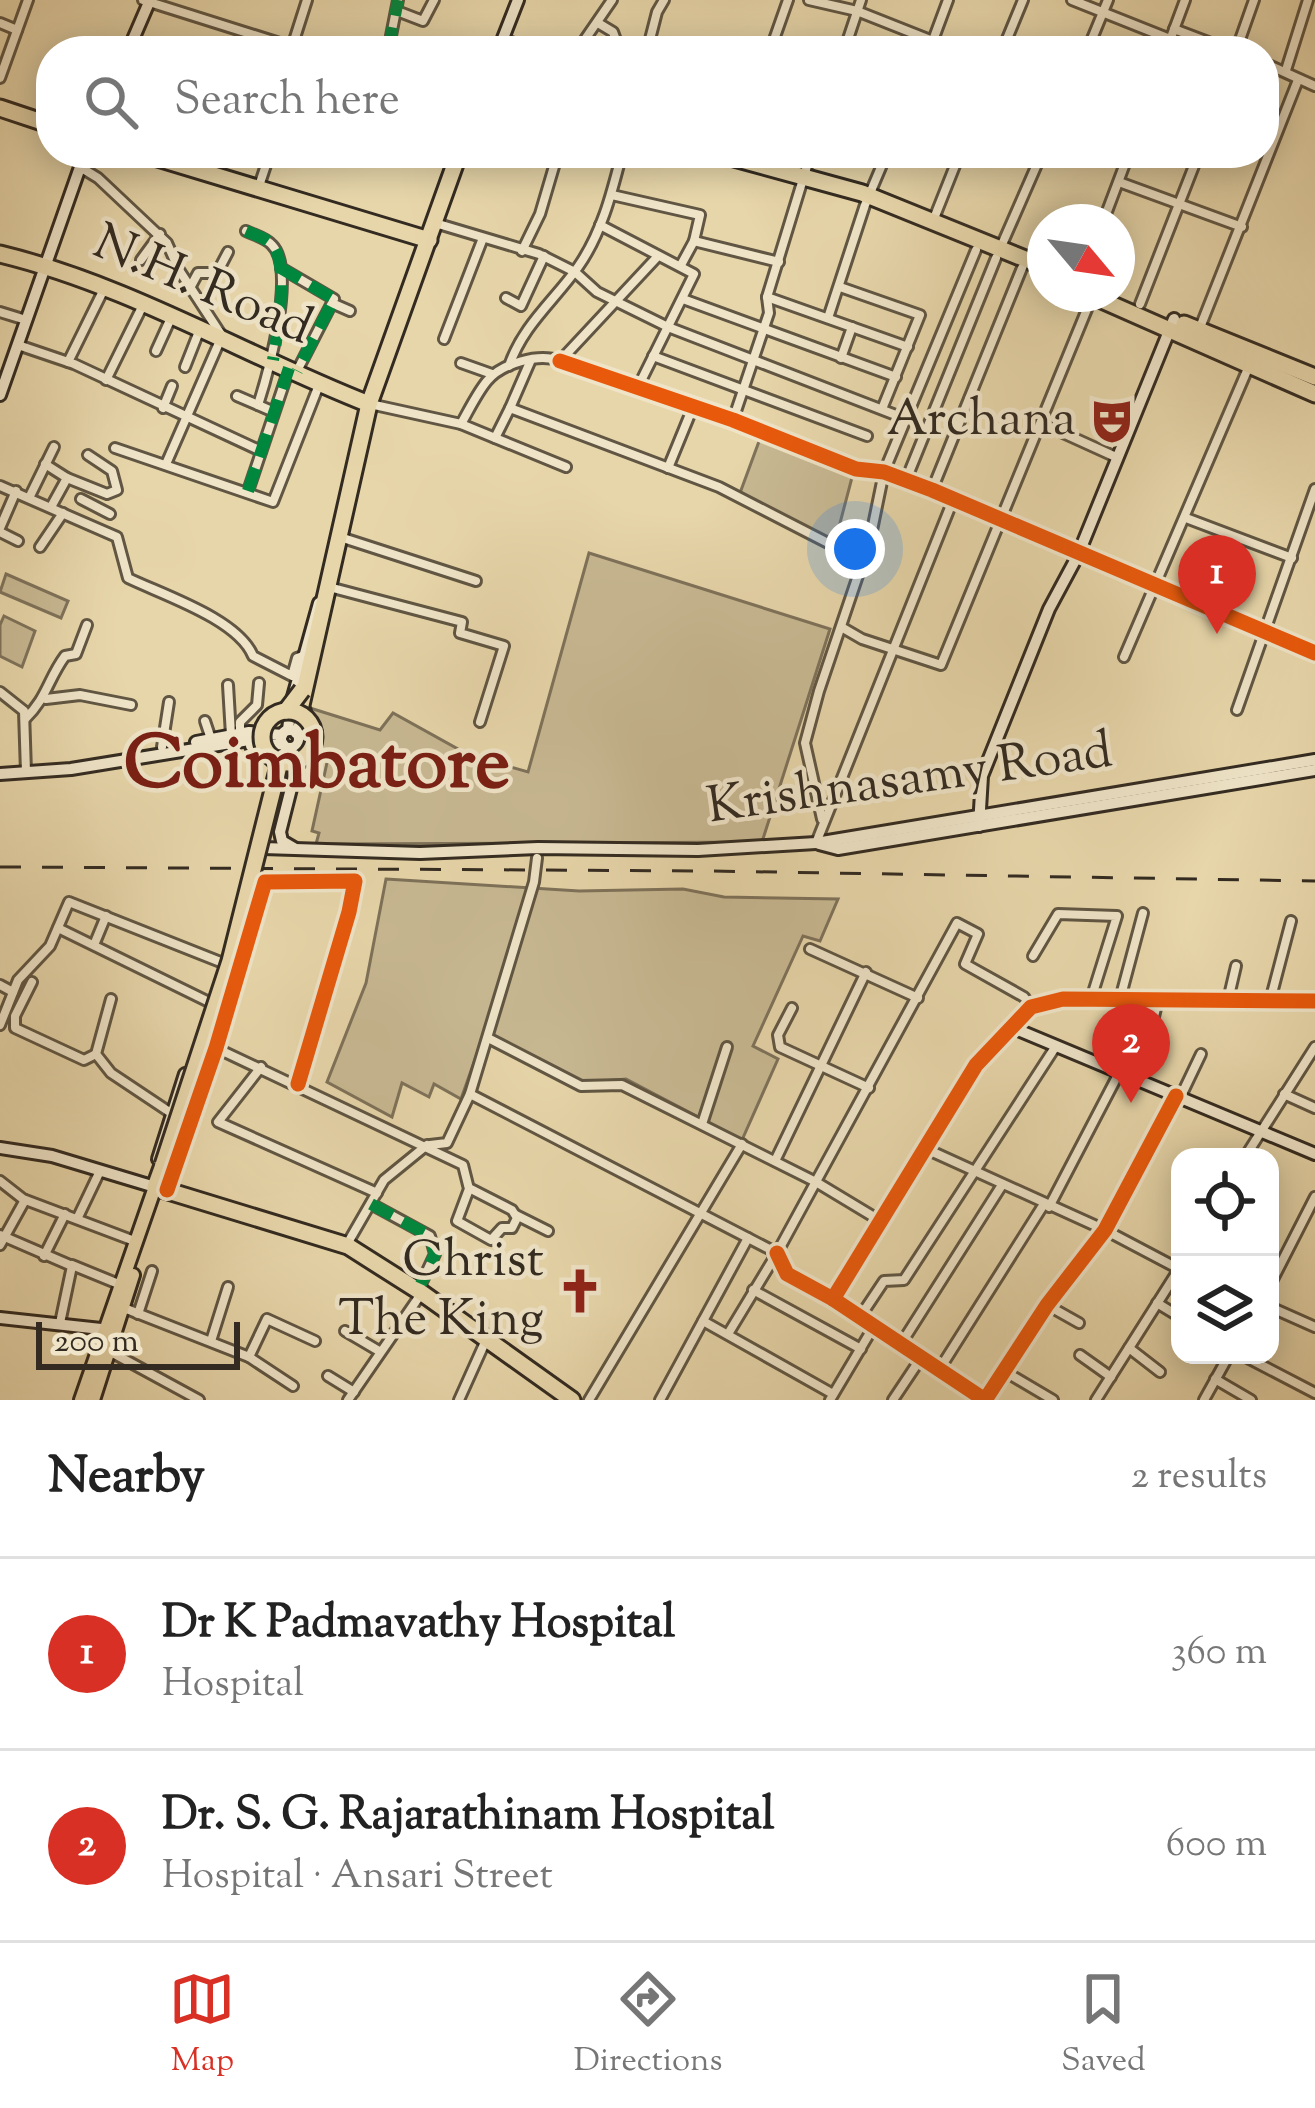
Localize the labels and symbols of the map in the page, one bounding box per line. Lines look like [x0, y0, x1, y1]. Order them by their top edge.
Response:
north arrow [1027, 204, 1135, 312]
street label: N.H. Road [81, 208, 323, 366]
place label: Archana [887, 385, 1076, 458]
theatre icon: Archana [1087, 396, 1137, 446]
your location [825, 519, 885, 579]
pin: 1 [1178, 535, 1256, 634]
district label: Coimbatore [124, 714, 510, 822]
street label: Krishnasamy Road [703, 716, 1117, 846]
pin: 2 [1092, 1004, 1170, 1103]
place label: Christ The King [338, 1226, 544, 1358]
church icon: Christ The King [555, 1266, 605, 1316]
scale bar [36, 1316, 240, 1369]

